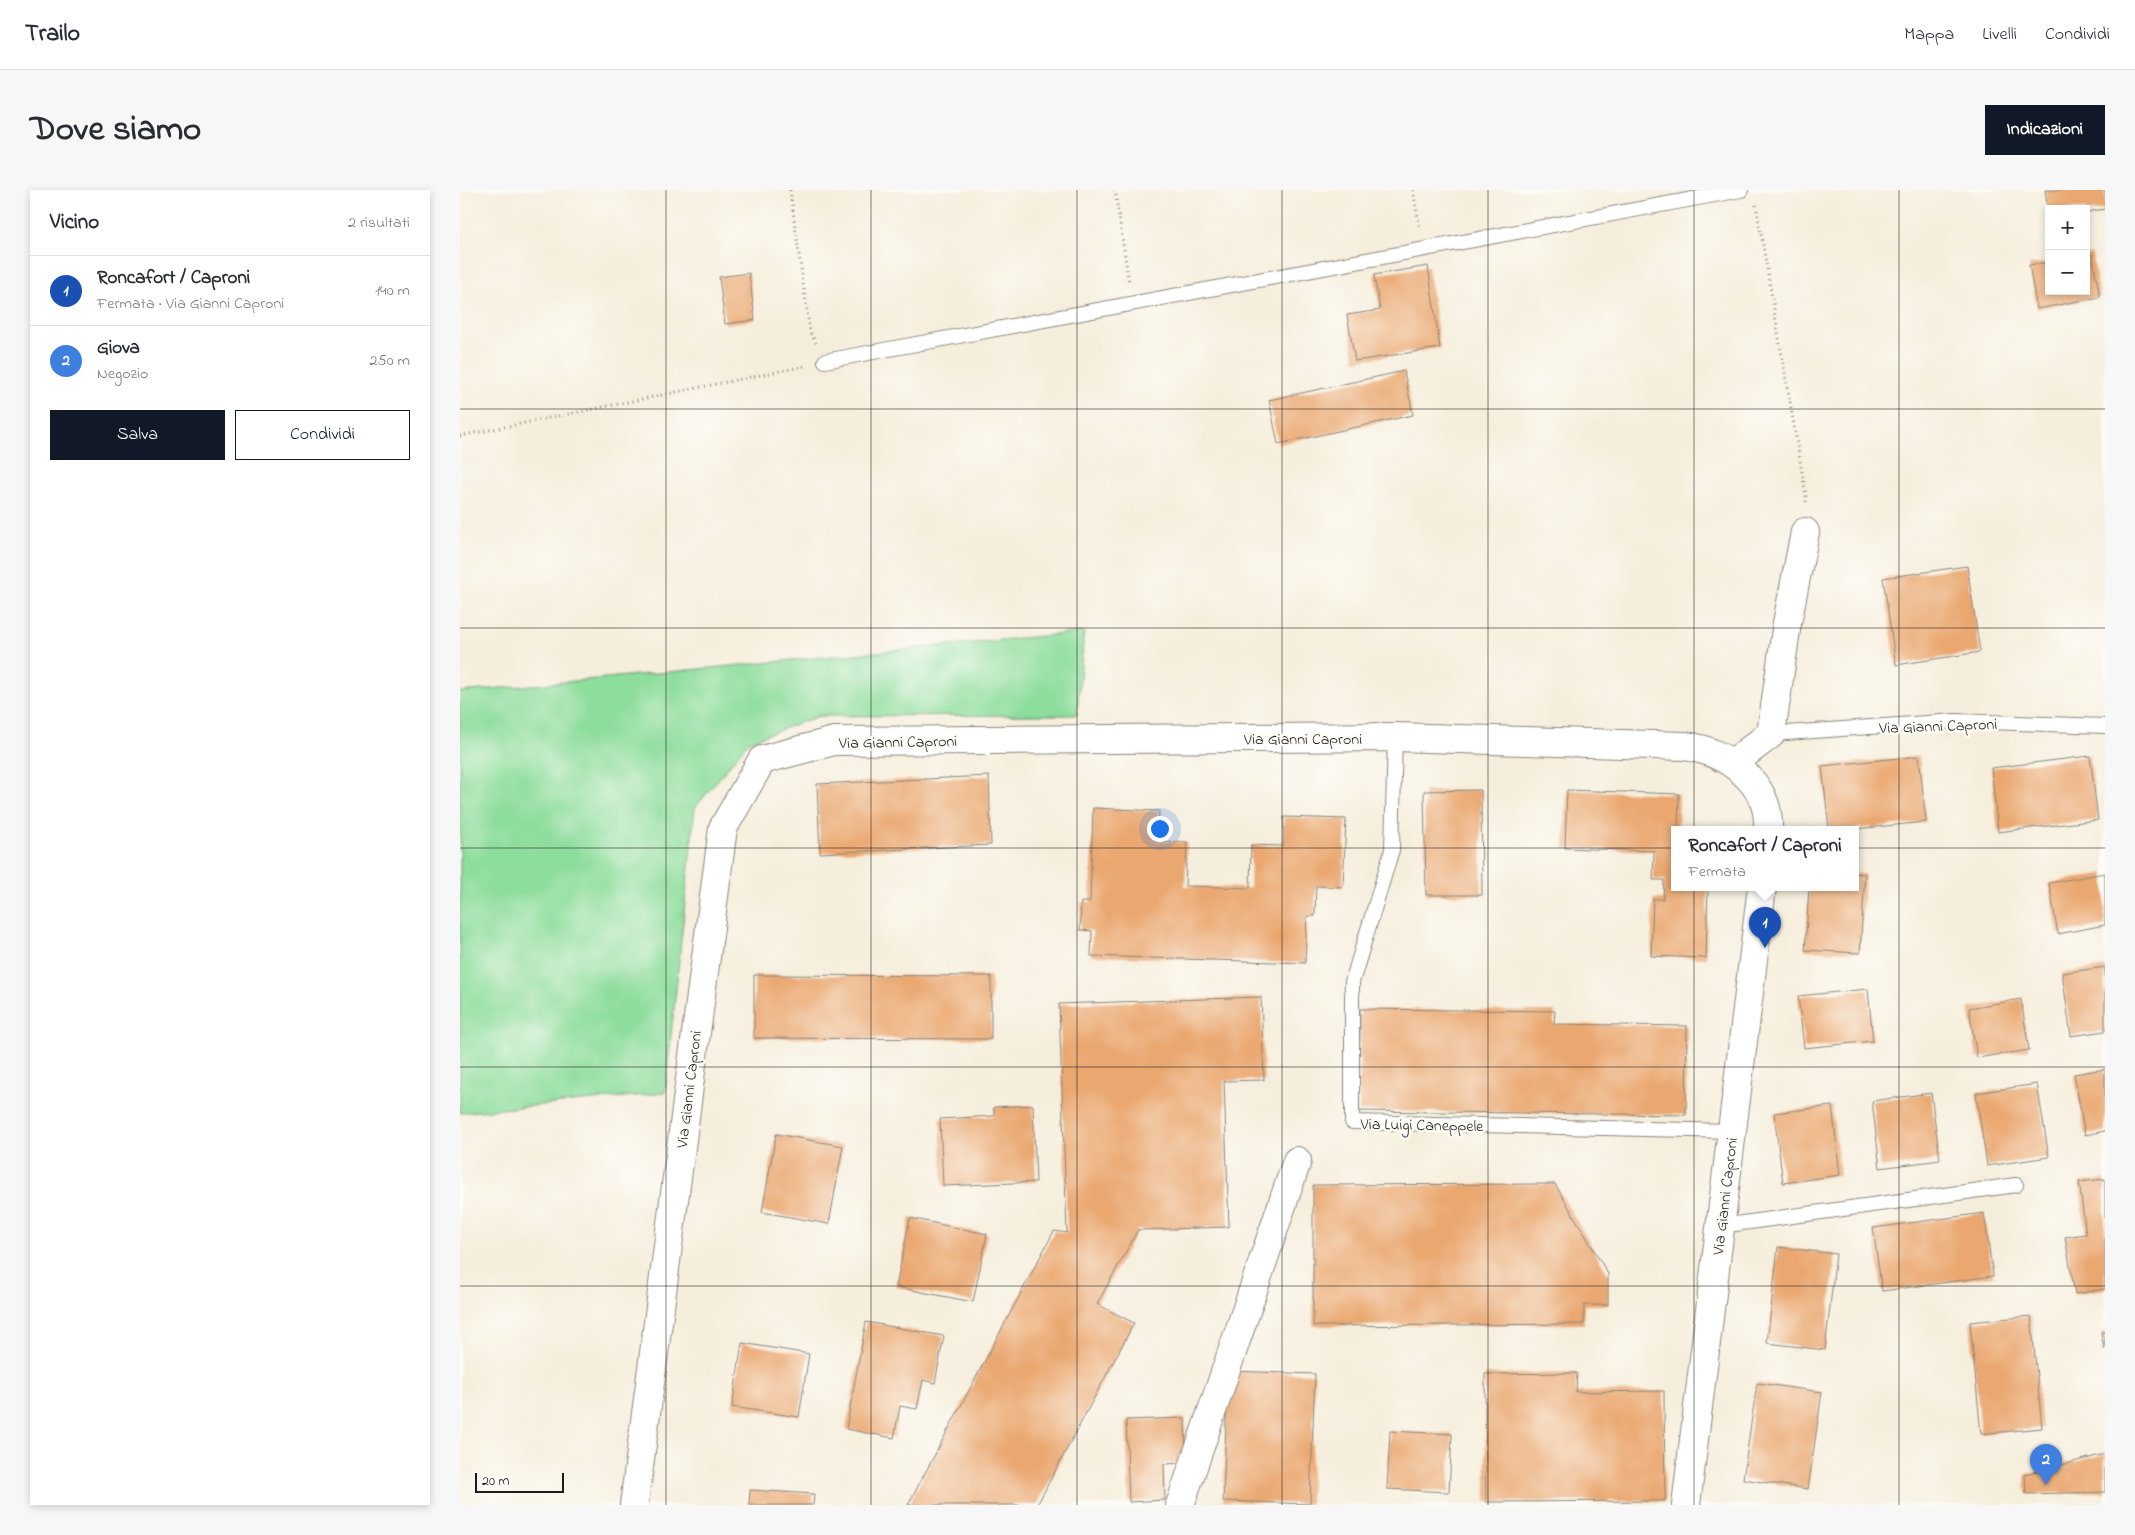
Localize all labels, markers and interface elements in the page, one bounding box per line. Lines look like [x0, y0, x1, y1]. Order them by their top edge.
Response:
text: Trailo [25, 17, 80, 52]
text: Mappa [1904, 22, 1954, 48]
text: Livelli [1982, 22, 2017, 48]
text: Condividi [2045, 22, 2110, 48]
text: Dove siamo [30, 105, 201, 156]
button: Indicazioni [1985, 105, 2105, 155]
map controls [2045, 205, 2090, 295]
button: + [2045, 205, 2090, 250]
text: Vicino [50, 208, 99, 238]
text: 2 risultati [348, 211, 410, 235]
button: − [2045, 250, 2090, 295]
text: Roncafort / Caproni [97, 265, 250, 292]
text: 1 [63, 279, 69, 303]
text: 140 m [375, 279, 410, 303]
text: Fermata · Via Gianni Caproni [97, 292, 284, 316]
text: Giova [97, 335, 140, 362]
text: 2 [62, 349, 70, 373]
text: 250 m [370, 349, 410, 373]
text: Negozio [97, 362, 148, 386]
button: Salva [50, 410, 225, 460]
button: Condividi [235, 410, 410, 460]
street label: Via Gianni Caproni [1878, 713, 1998, 741]
street label: Via Gianni Caproni [1243, 728, 1362, 752]
street label: Via Gianni Caproni [838, 730, 957, 756]
your location [1147, 816, 1173, 842]
popup [1671, 826, 1859, 891]
text: Roncafort / Caproni [1688, 833, 1842, 860]
text: Fermata [1688, 860, 1746, 884]
pin: 1 [1749, 907, 1781, 948]
street label: Via Gianni Caproni [671, 1029, 709, 1150]
street label: Via Luigi Caneppele [1359, 1113, 1484, 1139]
street label: Via Gianni Caproni [1707, 1136, 1745, 1257]
pin: 2 [2030, 1444, 2062, 1485]
scale bar [475, 1470, 564, 1493]
text: 20 m [482, 1471, 509, 1492]

